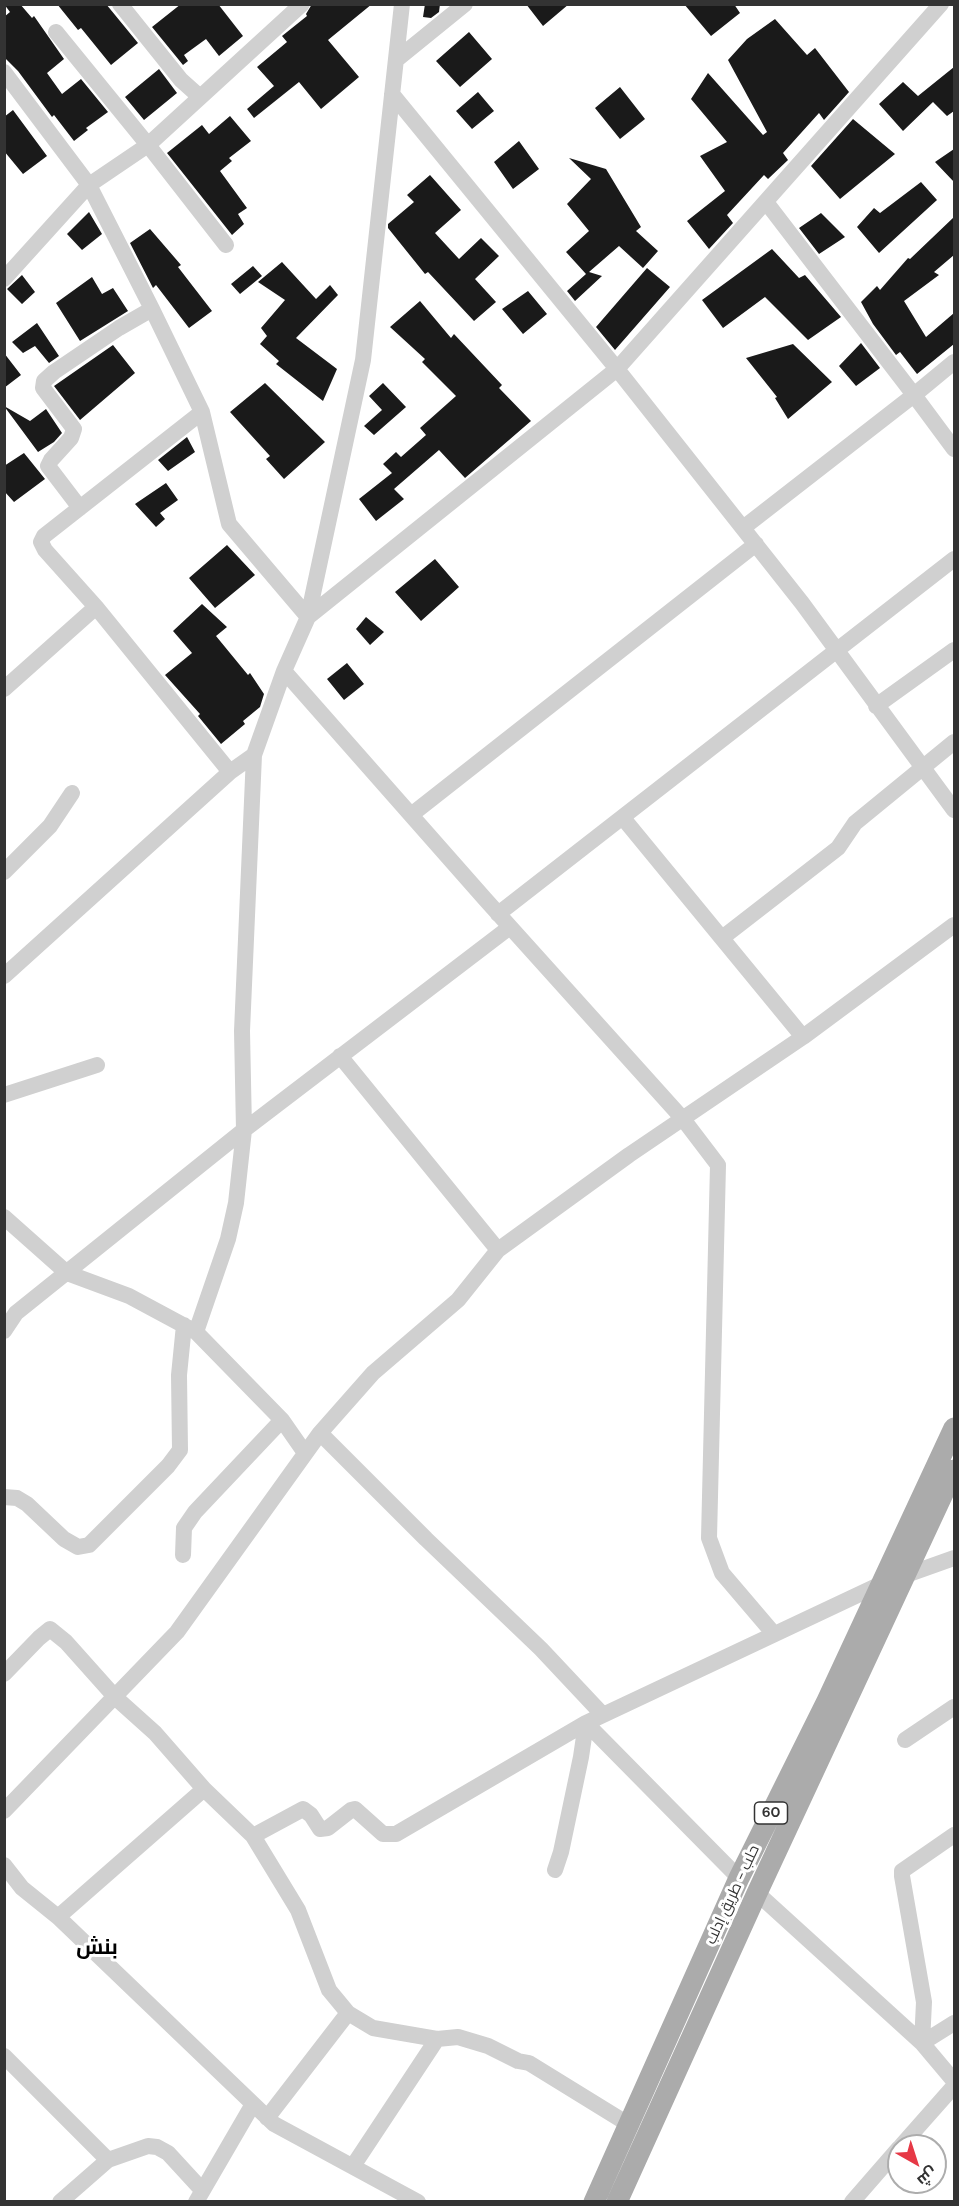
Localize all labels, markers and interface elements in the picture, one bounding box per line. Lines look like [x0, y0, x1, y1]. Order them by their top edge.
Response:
road number: 60 [754, 1802, 788, 1824]
street label: حلب - طريق إدلب [702, 1843, 764, 1947]
district label: بنش [76, 1935, 118, 1961]
north arrow [887, 2134, 947, 2194]
text: ش [913, 2162, 942, 2191]

